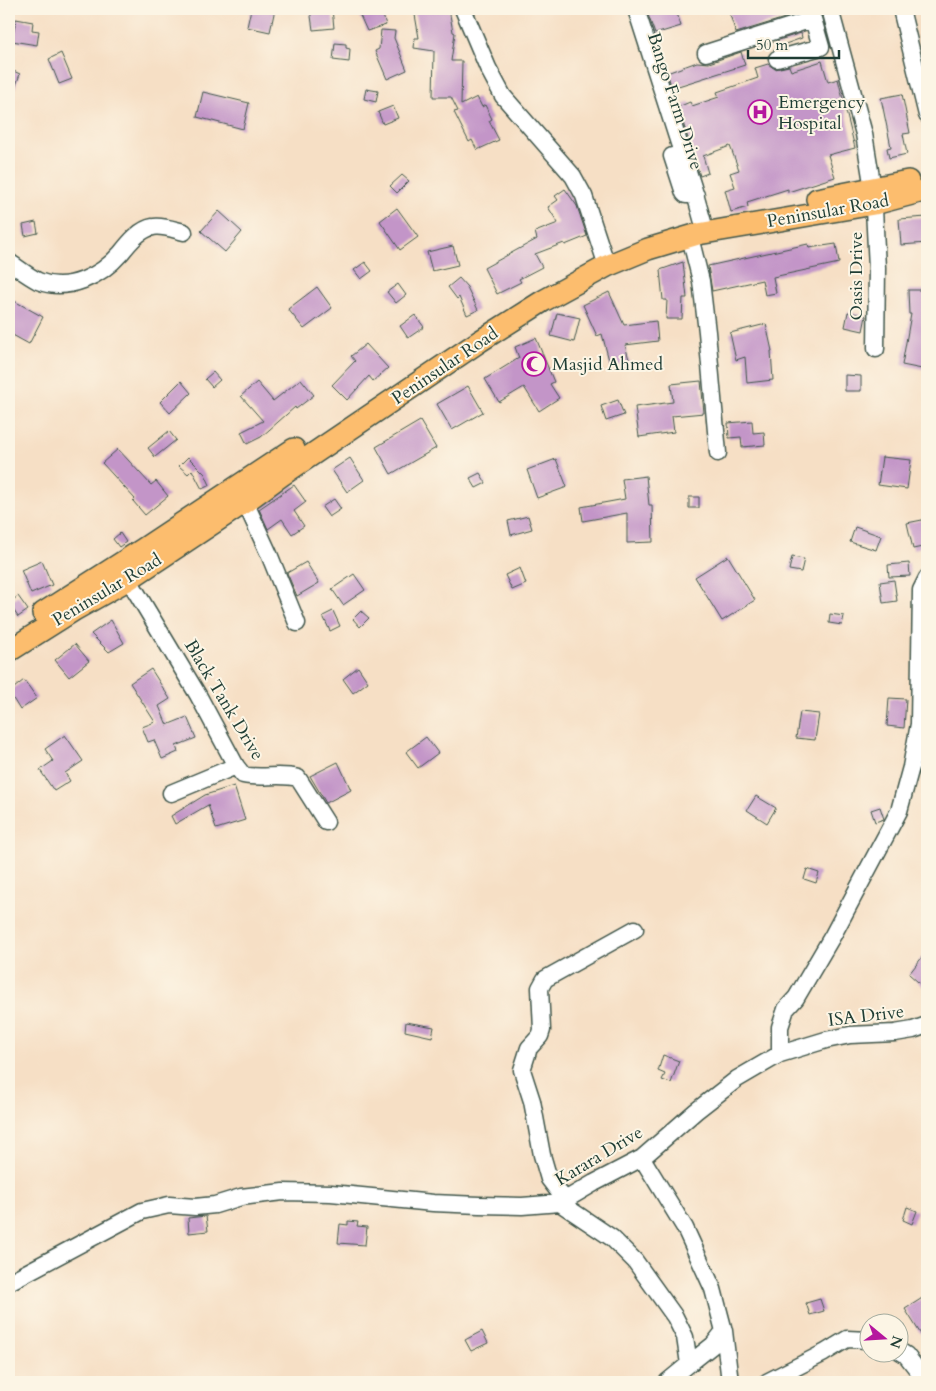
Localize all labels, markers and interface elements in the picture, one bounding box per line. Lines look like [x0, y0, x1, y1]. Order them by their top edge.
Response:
scale bar [748, 28, 840, 60]
street label: Bango Farm Drive [641, 29, 709, 173]
text: 50 m [756, 35, 788, 55]
place label: Emergency Hospital [778, 90, 866, 136]
hospital icon: Emergency Hospital [747, 99, 773, 125]
street label: Peninsular Road [765, 188, 891, 234]
street label: Oasis Drive [844, 232, 869, 320]
street label: Peninsular Road [387, 321, 504, 411]
mosque icon: Masjid Ahmed [521, 351, 547, 377]
place label: Masjid Ahmed [552, 352, 663, 377]
street label: Peninsular Road [48, 547, 167, 633]
street label: Black Tank Drive [178, 635, 270, 765]
street label: ISA Drive [827, 999, 905, 1033]
street label: Karara Drive [550, 1120, 648, 1192]
north arrow [858, 1314, 908, 1364]
text: N [885, 1333, 907, 1351]

